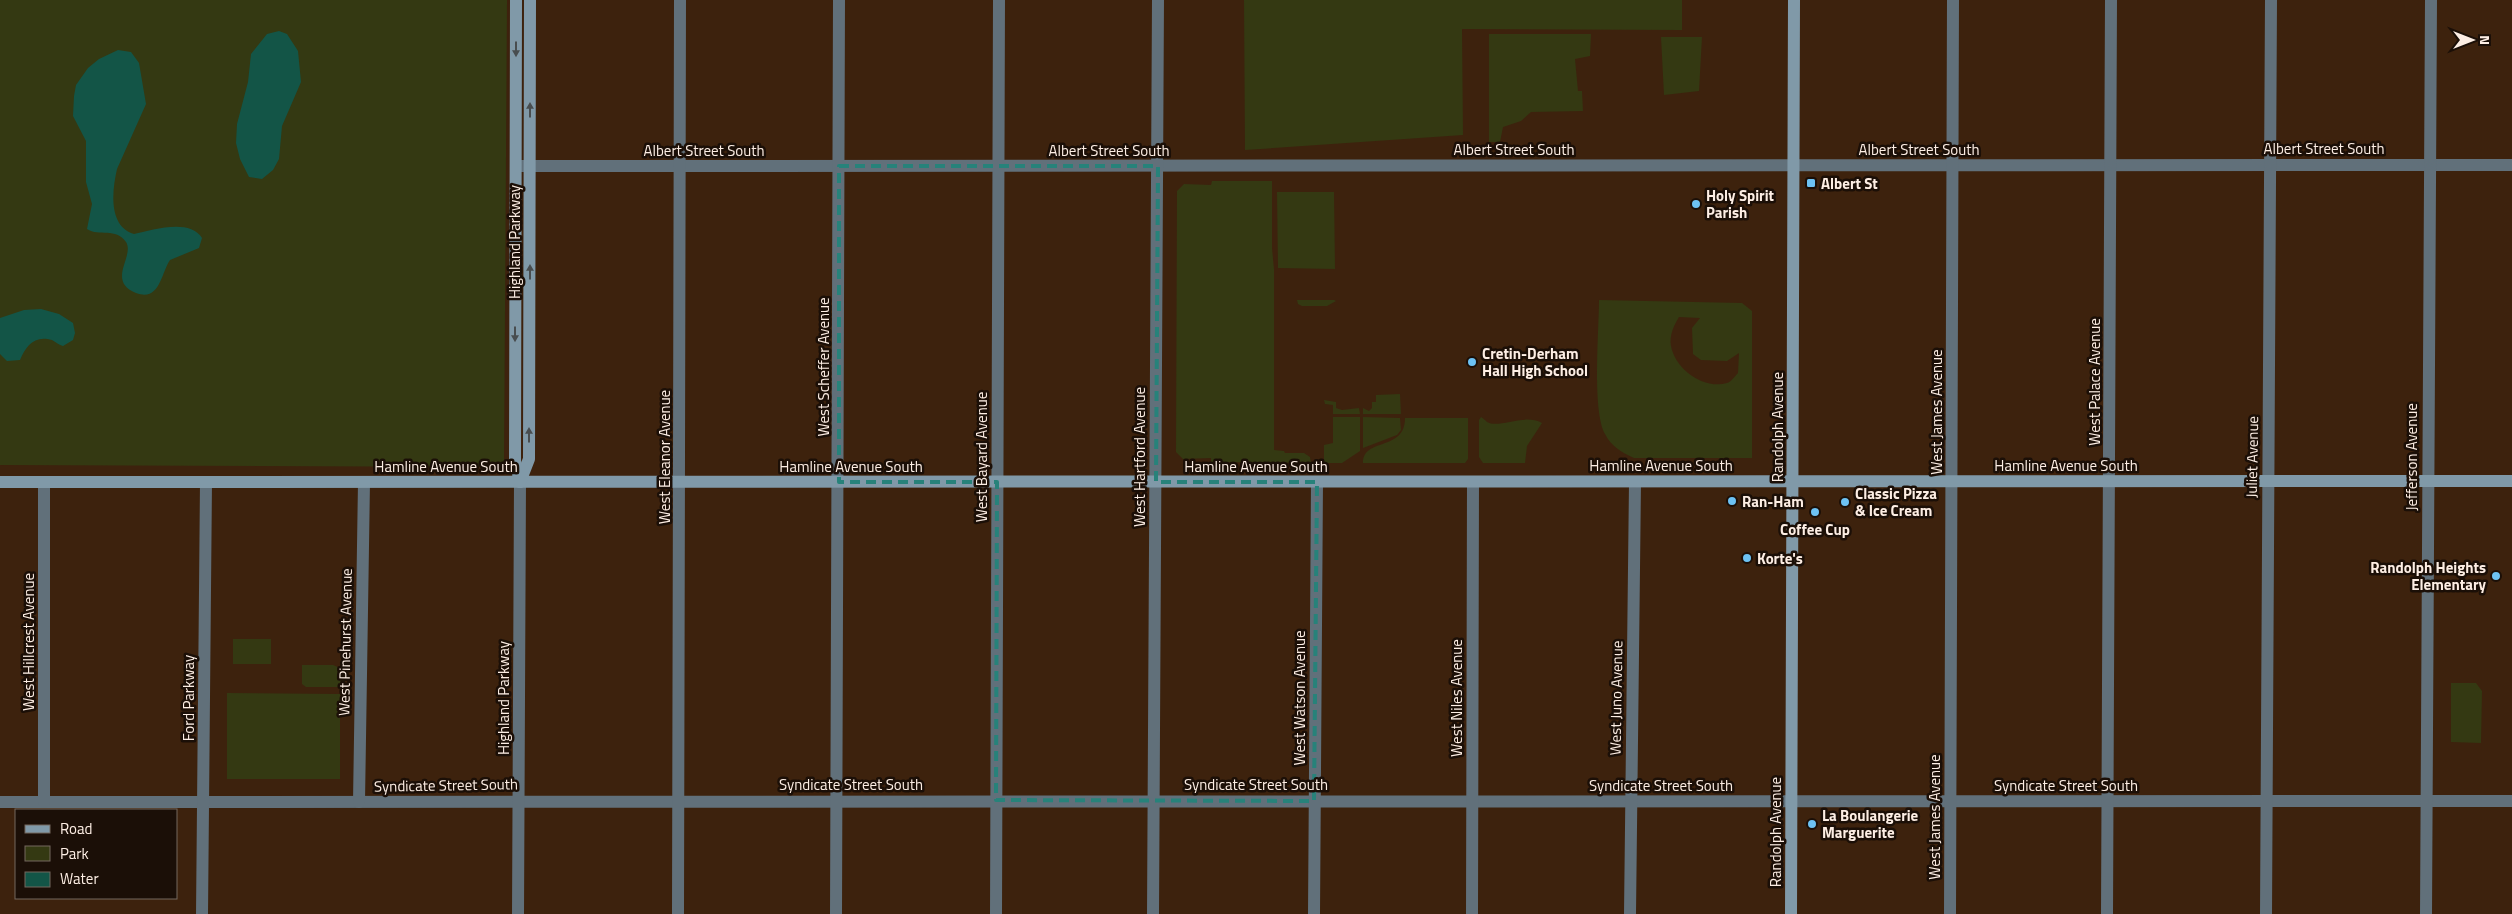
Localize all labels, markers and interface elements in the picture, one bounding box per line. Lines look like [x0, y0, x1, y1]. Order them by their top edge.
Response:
north arrow [2447, 15, 2497, 65]
text: N [2475, 35, 2496, 45]
one-way arrow [512, 41, 520, 57]
one-way arrow [526, 102, 534, 118]
street label: Albert Street South [2264, 137, 2384, 160]
street label: Albert Street South [1454, 138, 1574, 161]
street label: Albert Street South [1859, 138, 1979, 161]
street label: Albert Street South [644, 139, 764, 162]
street label: Albert Street South [1049, 139, 1169, 162]
place label: Albert St [1821, 172, 1878, 195]
marker: Albert St [1805, 177, 1817, 189]
place label: Holy Spirit Parish [1706, 184, 1775, 224]
street label: Highland Parkway [503, 185, 526, 299]
marker: Holy Spirit Parish [1690, 198, 1702, 210]
one-way arrow [526, 264, 534, 280]
street label: West Scheffer Avenue [812, 297, 835, 437]
street label: West Palace Avenue [2083, 318, 2106, 446]
one-way arrow [511, 326, 519, 342]
place label: Cretin-Derham Hall High School [1482, 342, 1588, 382]
street label: West James Avenue [1925, 349, 1948, 475]
marker: Cretin-Derham Hall High School [1466, 356, 1478, 368]
street label: Randolph Avenue [1766, 372, 1789, 482]
street label: West Hartford Avenue [1128, 387, 1151, 527]
street label: West Eleanor Avenue [653, 390, 676, 524]
street label: West Bayard Avenue [970, 392, 993, 522]
street label: Jefferson Avenue [2400, 403, 2423, 511]
street label: Juliet Avenue [2240, 416, 2264, 498]
one-way arrow [525, 427, 533, 443]
street label: Hamline Avenue South [1589, 454, 1733, 477]
street label: Hamline Avenue South [1994, 454, 2138, 477]
street label: Hamline Avenue South [374, 455, 518, 478]
street label: Hamline Avenue South [779, 455, 923, 478]
street label: Hamline Avenue South [1184, 455, 1328, 478]
place label: Classic Pizza & Ice Cream [1855, 482, 1937, 522]
place label: Ran-Ham [1742, 490, 1804, 513]
marker: Ran-Ham [1726, 495, 1738, 507]
marker: Classic Pizza & Ice Cream [1839, 496, 1851, 508]
marker: Coffee Cup [1809, 506, 1821, 518]
place label: Coffee Cup [1780, 518, 1850, 541]
place label: Korte's [1757, 547, 1803, 570]
marker: Korte's [1741, 552, 1753, 564]
place label: Randolph Heights Elementary [2370, 556, 2486, 596]
street label: West Pinehurst Avenue [332, 568, 358, 716]
marker: Randolph Heights Elementary [2490, 570, 2502, 582]
street label: West Hillcrest Avenue [17, 573, 40, 711]
street label: West Watson Avenue [1288, 630, 1311, 766]
street label: West Niles Avenue [1445, 639, 1468, 757]
street label: Highland Parkway [492, 641, 515, 755]
street label: West Juno Avenue [1604, 641, 1628, 755]
street label: Ford Parkway [177, 655, 200, 741]
street label: West James Avenue [1923, 754, 1946, 880]
street label: Syndicate Street South [374, 772, 518, 798]
street label: Syndicate Street South [779, 773, 923, 796]
street label: Syndicate Street South [1184, 773, 1328, 796]
street label: Syndicate Street South [1589, 774, 1733, 797]
street label: Syndicate Street South [1994, 774, 2138, 797]
street label: Randolph Avenue [1764, 777, 1787, 887]
place label: La Boulangerie Marguerite [1822, 804, 1919, 844]
legend [15, 809, 178, 899]
text: Road [60, 817, 92, 840]
marker: La Boulangerie Marguerite [1806, 818, 1818, 830]
text: Park [60, 842, 89, 865]
text: Water [60, 867, 99, 890]

